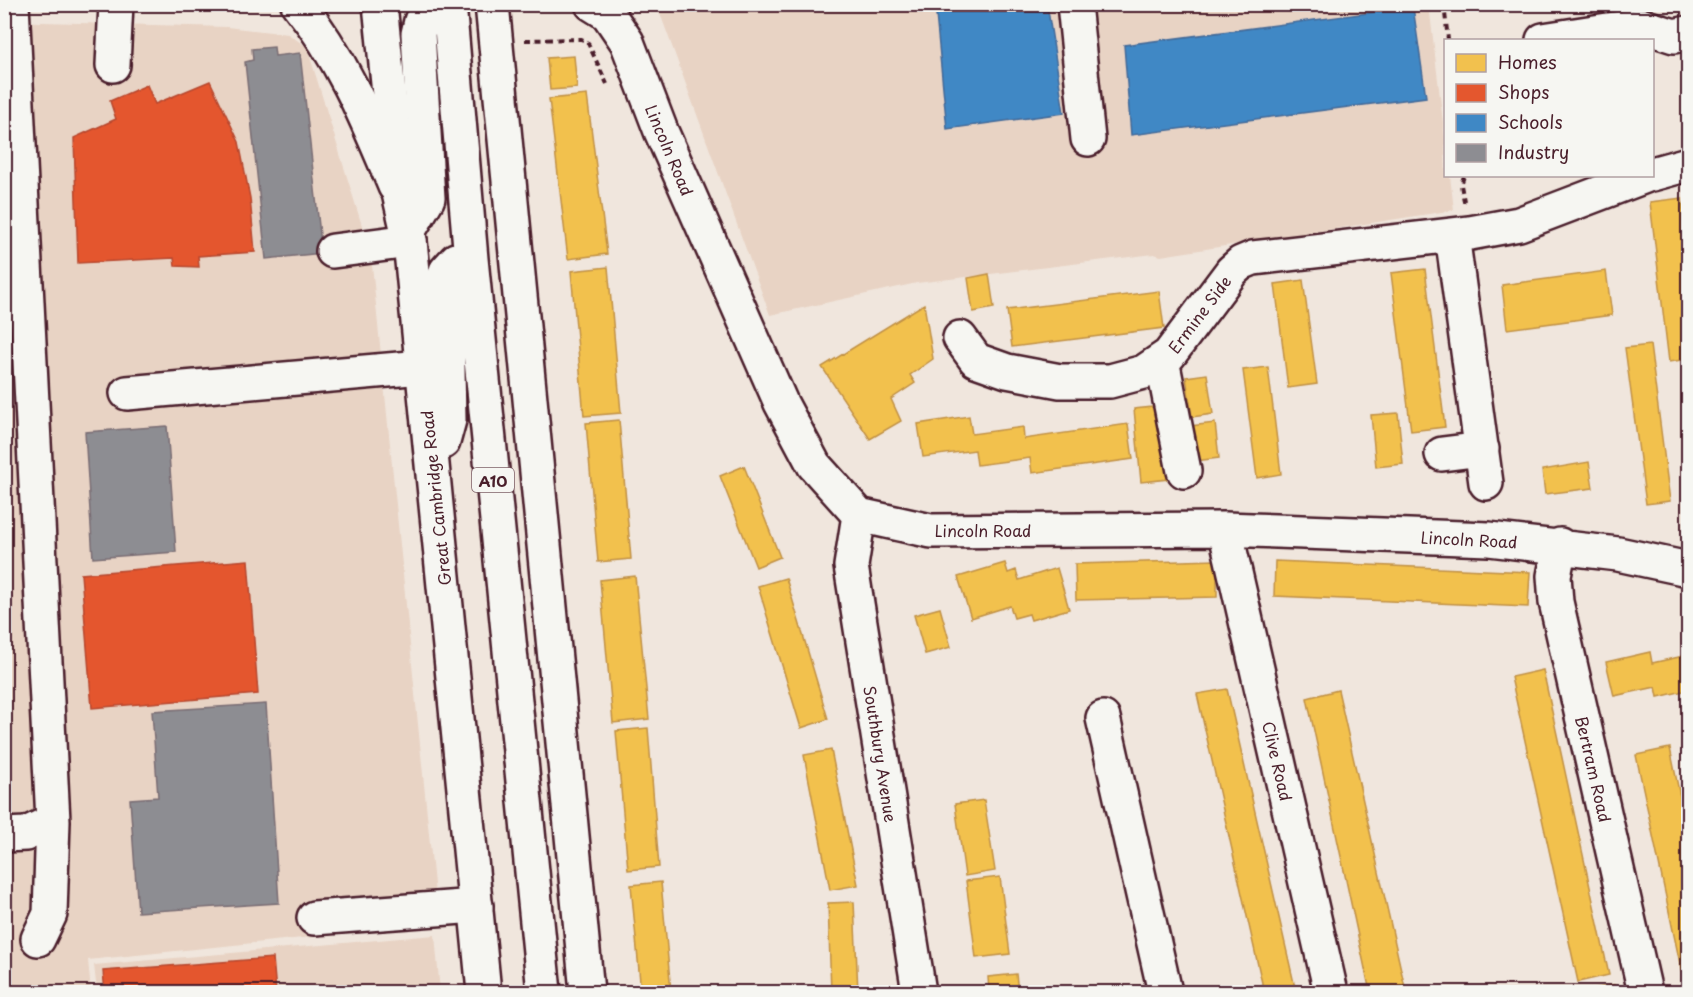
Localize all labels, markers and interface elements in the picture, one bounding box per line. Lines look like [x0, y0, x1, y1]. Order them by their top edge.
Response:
legend [1444, 39, 1654, 177]
text: Homes [1498, 48, 1556, 75]
text: Shops [1498, 78, 1549, 105]
street label: Lincoln Road [640, 101, 700, 199]
text: Schools [1498, 108, 1563, 135]
text: Industry [1498, 138, 1569, 165]
street label: Ermine Side [1162, 270, 1236, 358]
street label: Great Cambridge Road [414, 409, 456, 587]
road number: A10 [472, 468, 514, 492]
street label: Lincoln Road [935, 518, 1031, 542]
street label: Lincoln Road [1420, 524, 1518, 554]
street label: Southbury Avenue [858, 684, 904, 824]
street label: Bertram Road [1570, 713, 1618, 825]
street label: Clive Road [1257, 719, 1299, 803]

